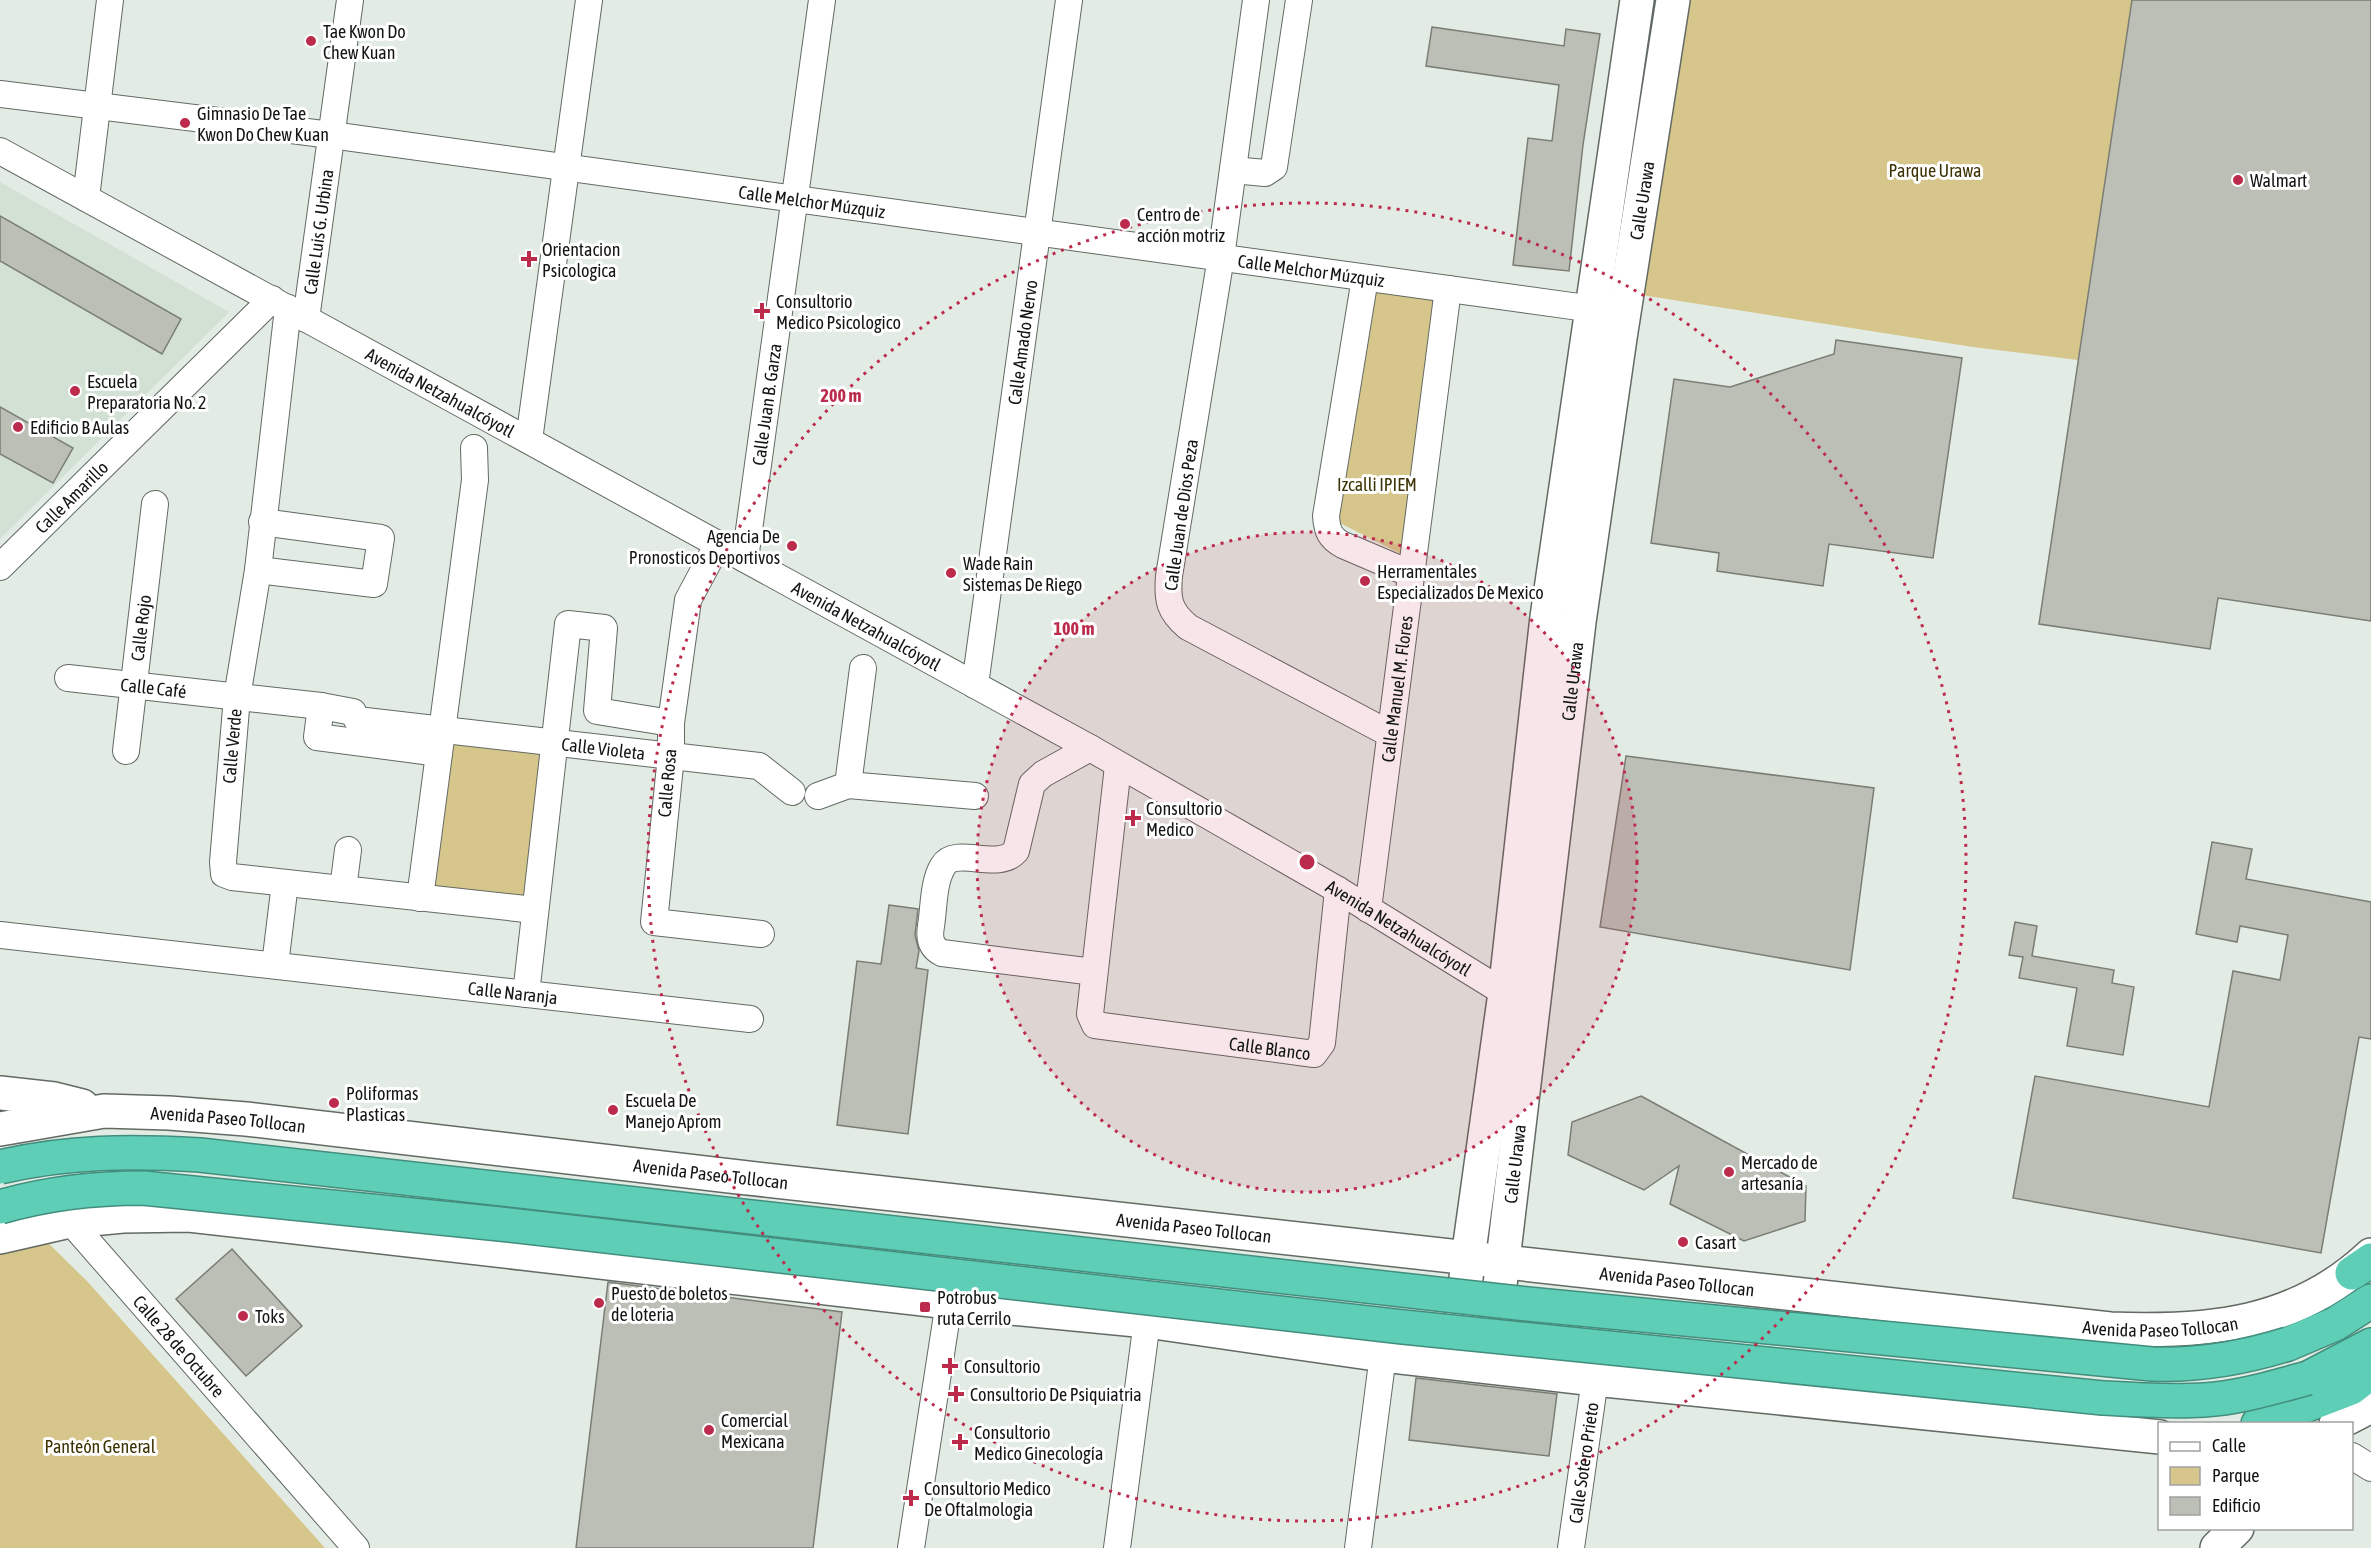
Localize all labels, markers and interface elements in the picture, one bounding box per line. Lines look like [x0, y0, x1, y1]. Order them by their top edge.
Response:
place label: Tae Kwon Do Chew Kuan [323, 21, 406, 63]
marker: Tae Kwon Do Chew Kuan [304, 34, 318, 48]
place label: Gimnasio De Tae Kwon Do Chew Kuan [197, 103, 329, 145]
marker: Gimnasio De Tae Kwon Do Chew Kuan [178, 116, 192, 130]
street label: Calle Urawa [1625, 159, 1658, 241]
park label: Parque Urawa [1889, 160, 1981, 181]
street label: Calle Luis G. Urbina [299, 168, 337, 296]
place label: Walmart [2250, 170, 2307, 191]
marker: Walmart [2231, 173, 2245, 187]
street label: Calle Melchor Múzquiz [737, 181, 887, 222]
place label: Centro de acción motriz [1137, 204, 1226, 246]
marker: Centro de acción motriz [1118, 217, 1132, 231]
place label: Orientacion Psicologica [542, 239, 620, 281]
marker: Orientacion Psicologica [520, 250, 538, 268]
street label: Calle Melchor Múzquiz [1236, 250, 1386, 291]
street label: Calle Amado Nervo [1003, 278, 1041, 406]
place label: Consultorio Medico Psicologico [776, 291, 901, 333]
marker: Consultorio Medico Psicologico [753, 302, 771, 320]
street label: Calle Juan B. Garza [748, 342, 785, 467]
street label: Avenida Netzahualcóyotl [362, 343, 519, 441]
place label: Escuela Preparatoria No. 2 [87, 371, 206, 413]
marker: Escuela Preparatoria No. 2 [68, 384, 82, 398]
text: 200 m [821, 385, 861, 406]
place label: Edificio B Aulas [30, 417, 129, 438]
marker: Edificio B Aulas [11, 420, 25, 434]
street label: Calle Juan de Dios Peza [1160, 438, 1202, 592]
street label: Calle Amarillo [30, 456, 112, 537]
park label: Izcalli IPIEM [1337, 474, 1417, 495]
place label: Agencia De Pronosticos Deportivos [629, 526, 780, 568]
marker: Agencia De Pronosticos Deportivos [785, 539, 799, 553]
place label: Wade Rain Sistemas De Riego [963, 553, 1082, 595]
place label: Herramentales Especializados De Mexico [1377, 561, 1544, 603]
marker: Wade Rain Sistemas De Riego [944, 566, 958, 580]
marker: Herramentales Especializados De Mexico [1358, 574, 1372, 588]
street label: Avenida Netzahualcóyotl [789, 576, 945, 675]
street label: Calle Rojo [126, 594, 155, 662]
street label: Calle Manuel M. Flores [1377, 614, 1416, 763]
text: 100 m [1054, 618, 1094, 639]
street label: Calle Urawa [1557, 641, 1587, 722]
street label: Calle Café [119, 673, 188, 702]
street label: Calle Verde [218, 708, 246, 784]
street label: Calle Violeta [560, 733, 646, 763]
street label: Calle Rosa [654, 748, 680, 818]
place label: Consultorio Medico [1146, 798, 1222, 840]
marker: Consultorio Medico [1124, 809, 1142, 827]
centre of rings [1297, 852, 1317, 872]
street label: Avenida Netzahualcóyotl [1323, 875, 1475, 980]
street label: Calle Naranja [467, 977, 559, 1008]
street label: Calle Blanco [1228, 1032, 1312, 1064]
place label: Poliformas Plasticas [346, 1083, 418, 1125]
place label: Escuela De Manejo Aprom [625, 1090, 721, 1132]
marker: Poliformas Plasticas [327, 1096, 341, 1110]
street label: Avenida Paseo Tollocan [150, 1102, 307, 1136]
marker: Escuela De Manejo Aprom [606, 1103, 620, 1117]
street label: Calle Urawa [1499, 1123, 1530, 1205]
place label: Mercado de artesanía [1741, 1152, 1818, 1194]
street label: Avenida Paseo Tollocan [632, 1154, 789, 1193]
marker: Mercado de artesanía [1722, 1165, 1736, 1179]
street label: Avenida Paseo Tollocan [1115, 1208, 1273, 1246]
place label: Casart [1695, 1232, 1737, 1253]
marker: Casart [1676, 1235, 1690, 1249]
street label: Avenida Paseo Tollocan [1599, 1262, 1756, 1300]
place label: Puesto de boletos de loteria [611, 1283, 728, 1325]
place label: Potrobus ruta Cerrilo [937, 1287, 1011, 1329]
street label: Calle 28 de Octubre [129, 1291, 229, 1401]
marker: Puesto de boletos de loteria [592, 1296, 606, 1310]
marker: Potrobus ruta Cerrilo [918, 1300, 932, 1314]
place label: Toks [255, 1306, 285, 1327]
marker: Toks [236, 1309, 250, 1323]
street label: Avenida Paseo Tollocan [2082, 1312, 2240, 1340]
place label: Consultorio [964, 1356, 1040, 1377]
marker: Consultorio [941, 1357, 959, 1375]
place label: Consultorio De Psiquiatria [970, 1384, 1142, 1405]
marker: Consultorio De Psiquiatria [947, 1385, 965, 1403]
street label: Calle Sotero Prieto [1564, 1401, 1602, 1525]
place label: Comercial Mexicana [721, 1410, 788, 1452]
place label: Consultorio Medico Ginecología [974, 1422, 1103, 1464]
legend [2158, 1422, 2353, 1530]
marker: Comercial Mexicana [702, 1423, 716, 1437]
marker: Consultorio Medico Ginecología [951, 1433, 969, 1451]
text: Calle [2212, 1435, 2246, 1456]
park label: Panteón General [44, 1436, 156, 1457]
text: Parque [2212, 1465, 2260, 1486]
place label: Consultorio Medico De Oftalmologia [924, 1478, 1051, 1520]
marker: Consultorio Medico De Oftalmologia [902, 1489, 920, 1507]
text: Edificio [2212, 1495, 2261, 1516]

